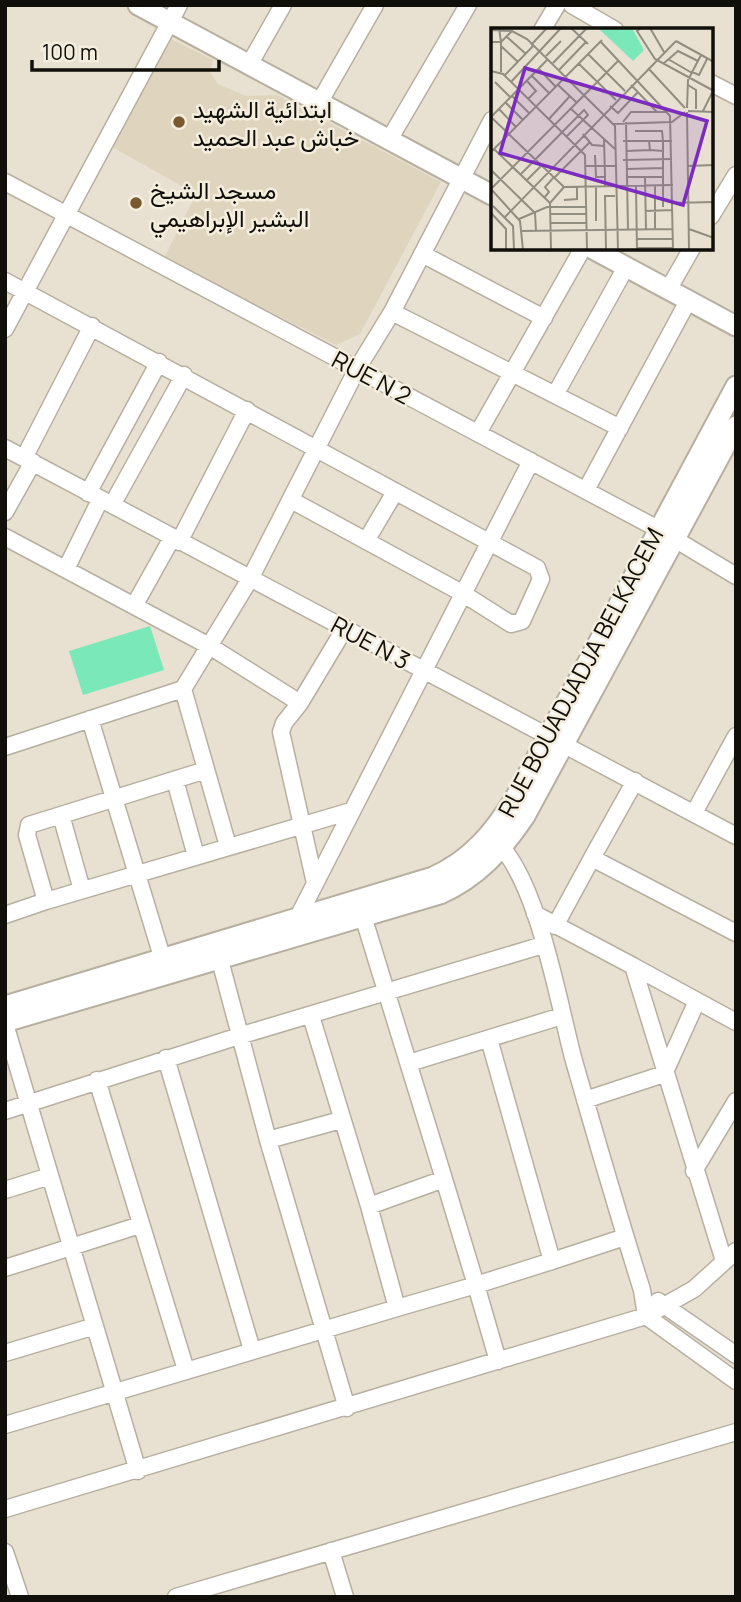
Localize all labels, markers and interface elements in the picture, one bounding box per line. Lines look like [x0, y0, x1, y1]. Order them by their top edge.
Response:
scale bar [32, 28, 219, 72]
inset map [491, 28, 713, 250]
text: 100 m [42, 38, 98, 66]
place label: ابتدائية الشهيد خباش عبد الحميد [193, 92, 359, 153]
marker: ابتدائية الشهيد خباش عبد الحميد [171, 114, 187, 130]
place label: مسجد الشيخ البشير الإبراهيمي [150, 173, 309, 238]
marker: مسجد الشيخ البشير الإبراهيمي [128, 195, 144, 211]
street label: RUE N 2 [327, 342, 417, 412]
street label: RUE BOUADJADJA BELKACEM [490, 522, 670, 822]
street label: RUE N 3 [326, 607, 416, 677]

